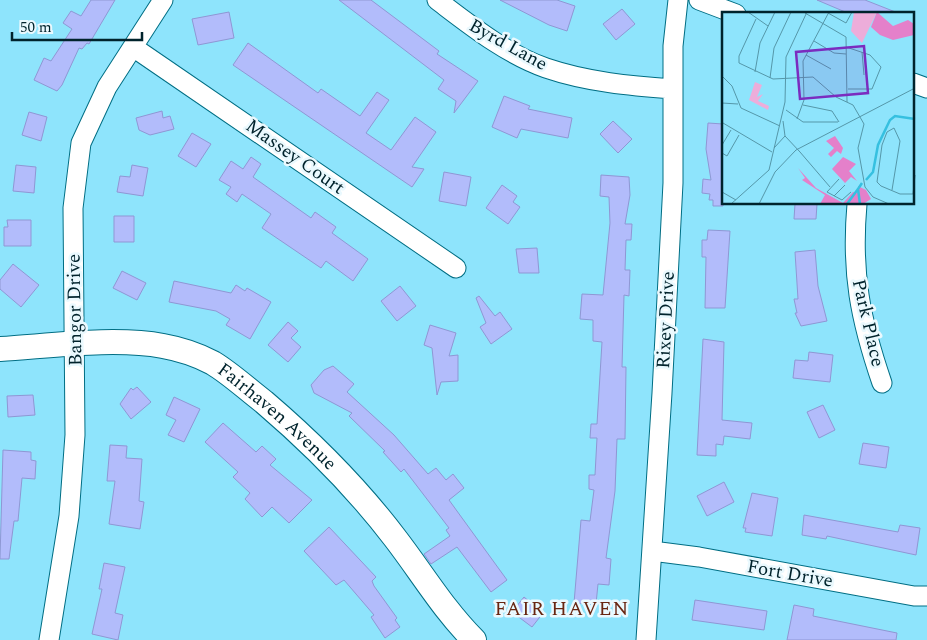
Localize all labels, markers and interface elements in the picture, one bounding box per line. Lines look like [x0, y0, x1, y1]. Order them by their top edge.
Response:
scale bar [12, 10, 142, 42]
street label: Byrd Lane [463, 11, 553, 79]
inset map [722, 12, 914, 205]
text: 50 m [20, 16, 52, 39]
street label: Massey Court [239, 112, 351, 202]
street label: Bangor Drive [60, 254, 90, 366]
street label: Rixey Drive [649, 271, 683, 369]
street label: Park Place [844, 276, 892, 370]
street label: Fairhaven Avenue [211, 355, 344, 477]
street label: Fort Drive [745, 552, 835, 596]
district label: FAIR HAVEN [495, 594, 629, 624]

